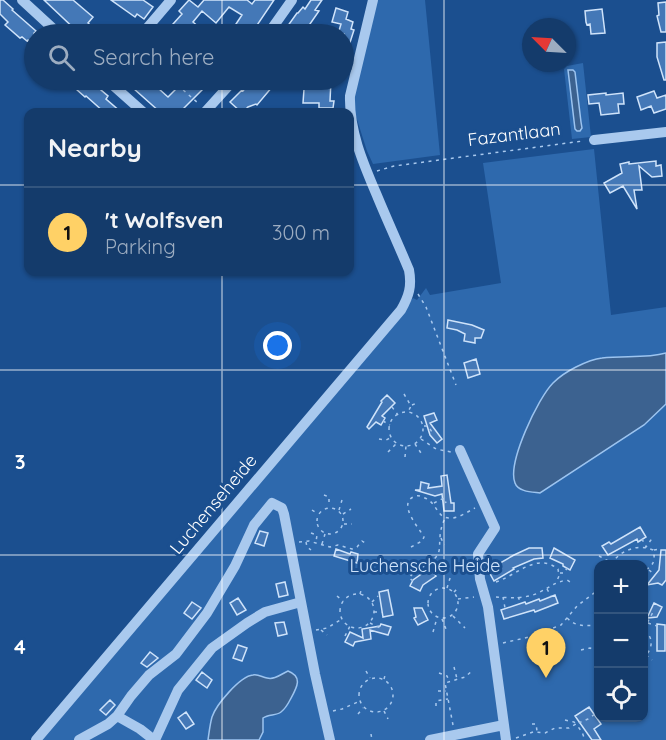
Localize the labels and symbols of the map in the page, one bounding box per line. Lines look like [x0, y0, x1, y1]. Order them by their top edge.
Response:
north arrow [522, 18, 576, 72]
street label: Fazantlaan [466, 117, 562, 151]
your location [263, 331, 292, 360]
text: 3 [15, 449, 25, 474]
street label: Luchenseheide [164, 449, 262, 559]
park label: Luchensche Heide [349, 554, 501, 577]
pin: 1 [526, 628, 566, 678]
text: 4 [14, 634, 26, 659]

